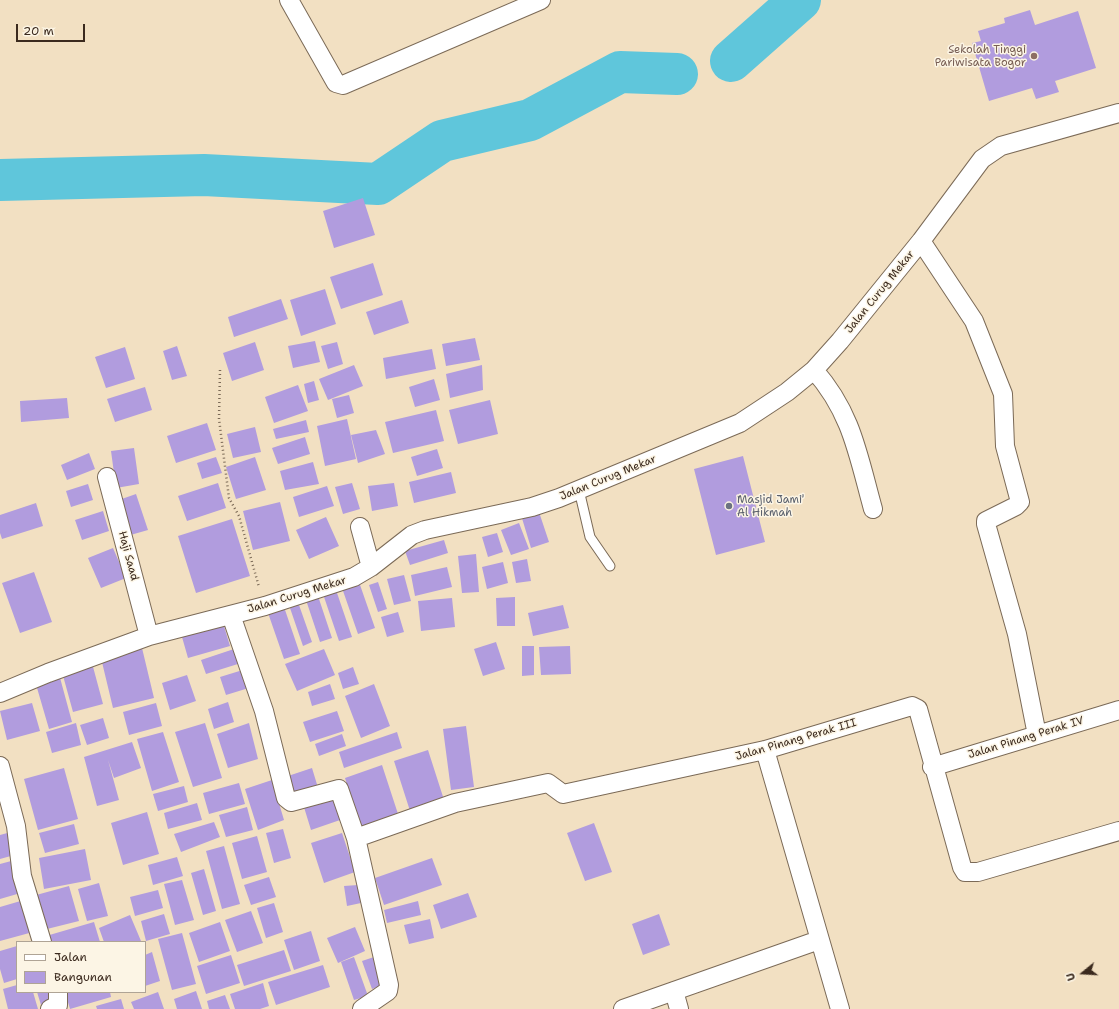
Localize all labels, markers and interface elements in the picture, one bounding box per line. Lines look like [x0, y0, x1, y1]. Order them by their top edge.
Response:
scale bar [18, 16, 87, 42]
text: 20 m [23, 23, 54, 39]
place label: Sekolah Tinggi Pariwisata Bogor [935, 43, 1026, 69]
marker: Sekolah Tinggi Pariwisata Bogor [1029, 51, 1039, 61]
street label: Jalan Curug Mekar [843, 248, 917, 336]
street label: Jalan Curug Mekar [558, 453, 658, 503]
place label: Masjid Jami' Al Hikmah [737, 493, 805, 519]
marker: Masjid Jami' Al Hikmah [724, 501, 734, 511]
street label: Haji Saad [115, 530, 141, 582]
street label: Jalan Curug Mekar [246, 574, 348, 616]
street label: Jalan Pinang Perak IV [966, 714, 1086, 762]
street label: Jalan Pinang Perak III [734, 716, 858, 764]
legend [16, 941, 146, 993]
text: Jalan [54, 949, 87, 965]
north arrow [1063, 953, 1103, 993]
text: Bangunan [54, 969, 112, 985]
text: U [1063, 971, 1079, 983]

